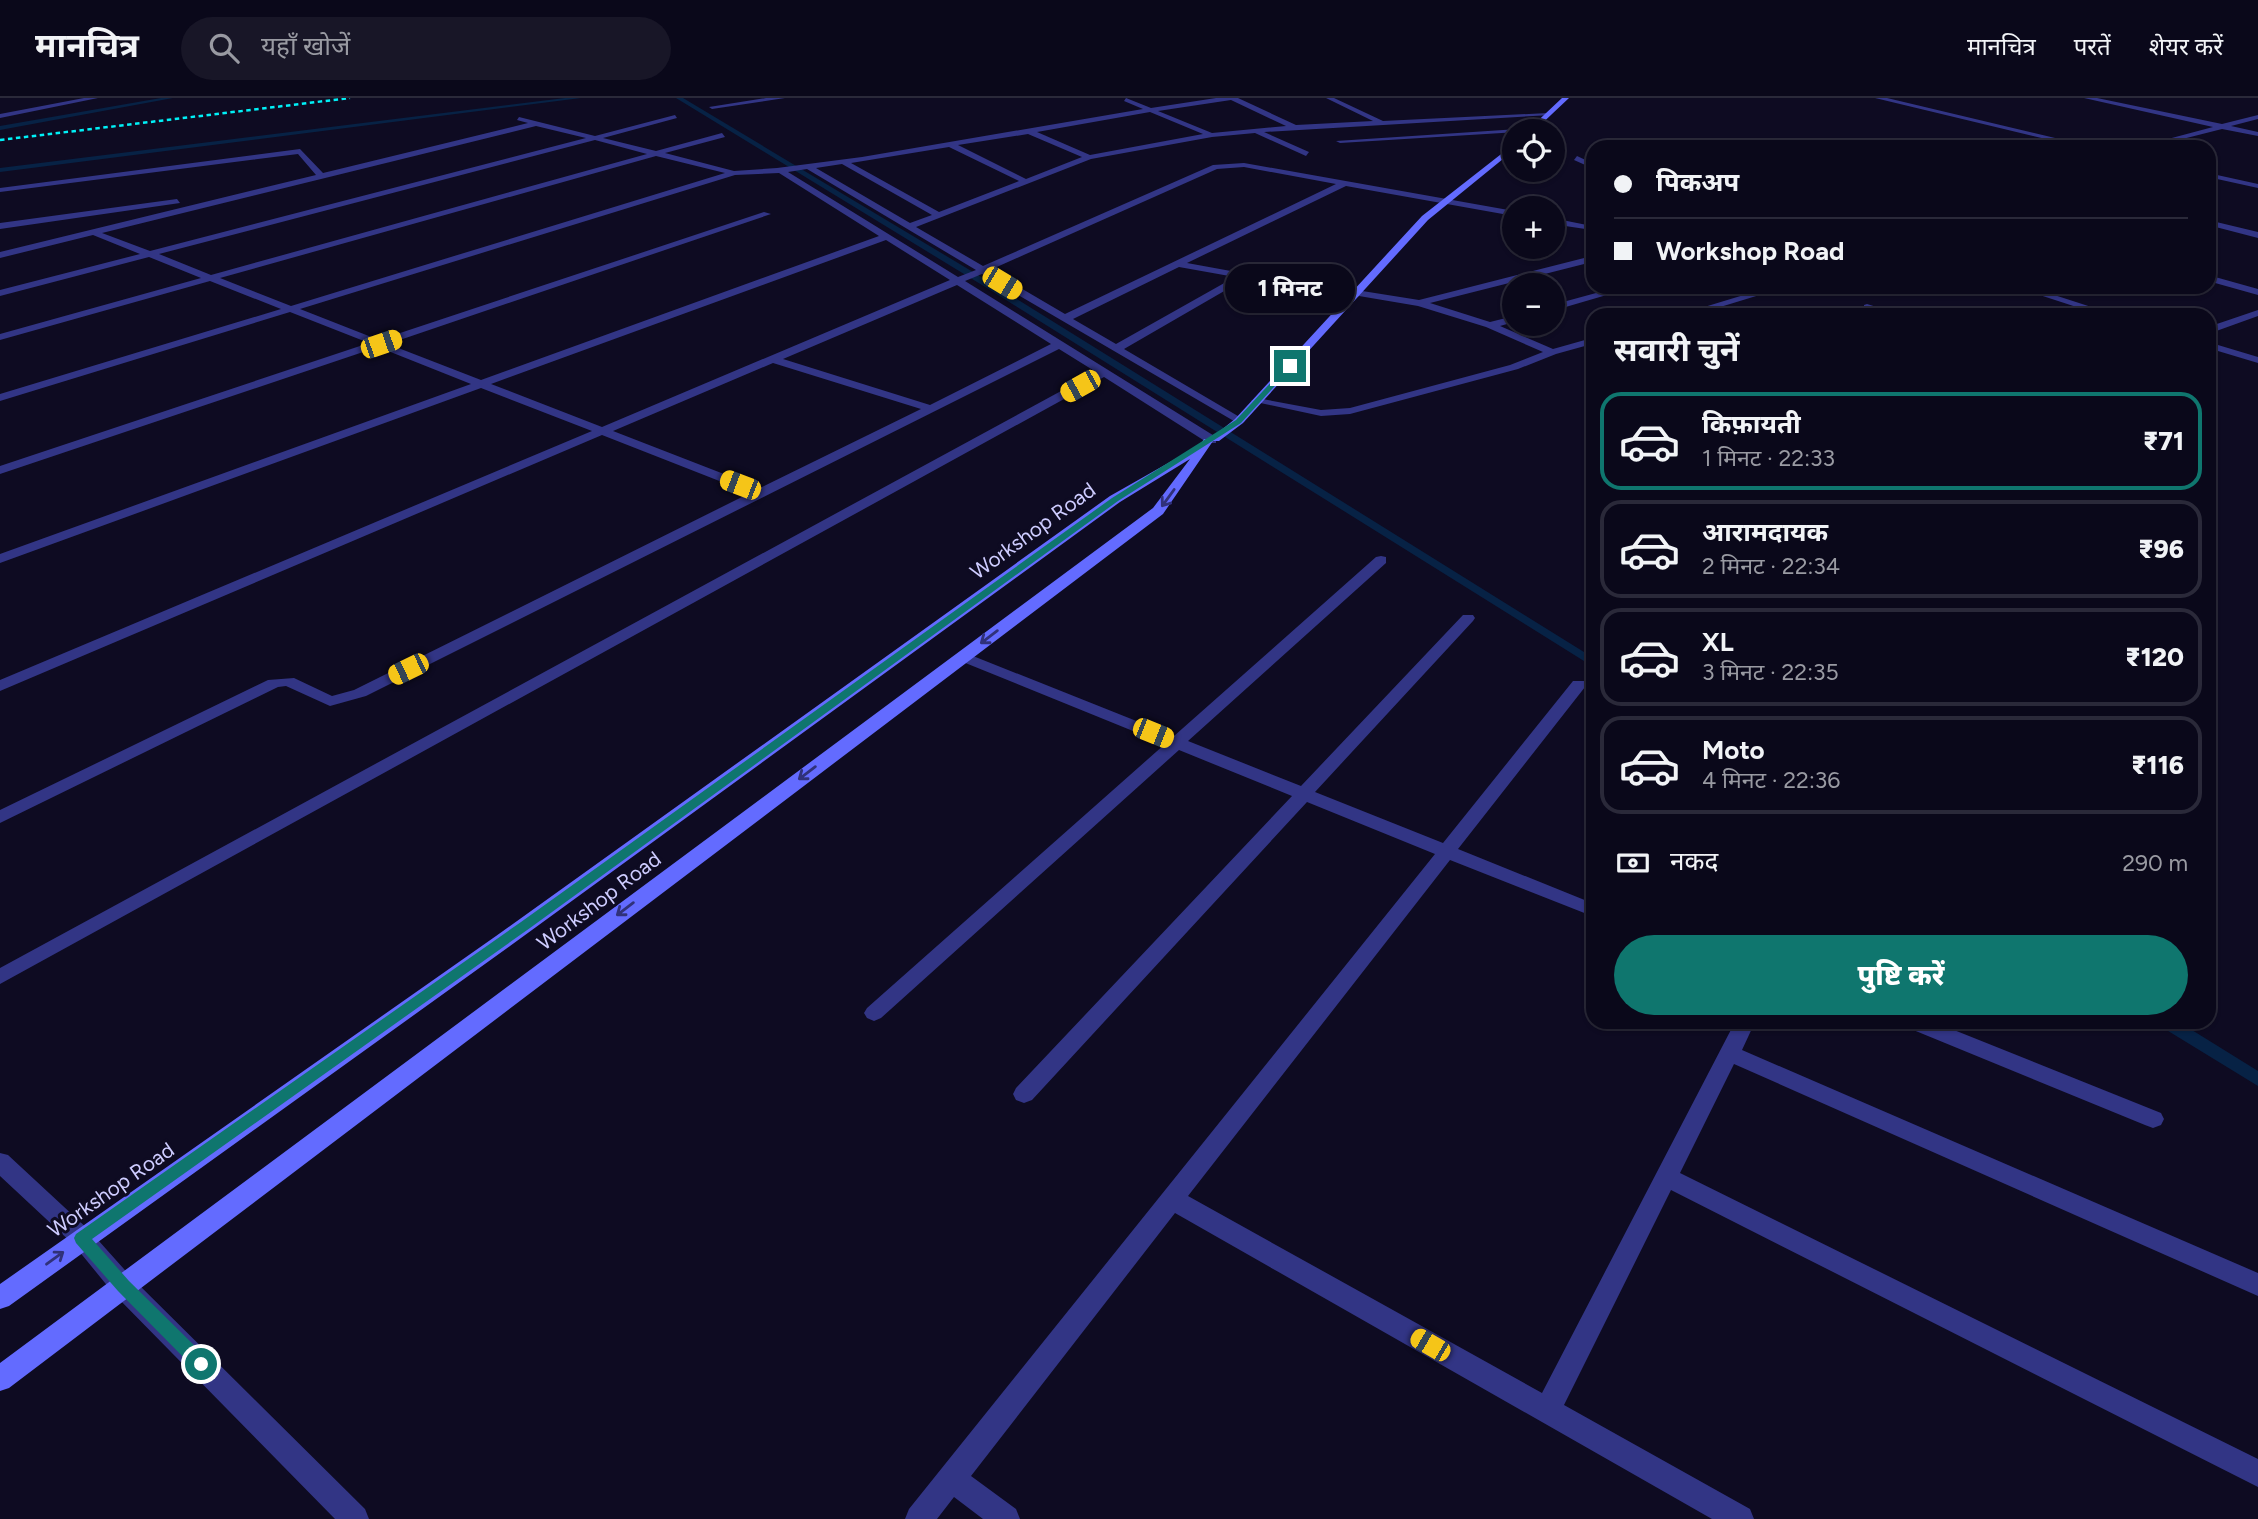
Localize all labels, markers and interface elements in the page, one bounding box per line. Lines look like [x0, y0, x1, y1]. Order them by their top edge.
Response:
search box [181, 17, 671, 80]
text: मानचित्र [35, 26, 139, 65]
icon: search [205, 29, 243, 67]
text: यहाँ खोजें [261, 30, 350, 62]
text: मानचित्र [1967, 32, 2036, 61]
text: परतें [2074, 32, 2111, 61]
text: शेयर करें [2149, 32, 2223, 61]
map controls [1502, 119, 1565, 336]
button: locate [1502, 119, 1565, 182]
text: पिकअप [1656, 166, 1739, 198]
button: + [1502, 196, 1565, 259]
text: Workshop Road [1656, 235, 1845, 267]
car [979, 263, 1026, 303]
callout: 1 मिनट [1225, 264, 1355, 314]
button: − [1502, 273, 1565, 336]
text: 1 मिनट [1258, 274, 1322, 302]
car [358, 327, 405, 361]
text: सवारी चुनें [1614, 331, 1739, 369]
route end [1274, 350, 1306, 382]
car [1057, 367, 1104, 405]
text: किफ़ायती [1702, 408, 1801, 440]
icon: car [1618, 410, 1681, 473]
text: ₹71 [2143, 425, 2184, 457]
text: 1 मिनट · 22:33 [1702, 444, 1835, 472]
car [717, 468, 764, 502]
street label: Workshop Road [965, 477, 1100, 584]
one-way arrow [1161, 488, 1176, 507]
text: आरामदायक [1702, 516, 1828, 548]
icon: car [1618, 518, 1681, 581]
text: ₹96 [2138, 533, 2184, 565]
text: 2 मिनट · 22:34 [1702, 552, 1840, 580]
icon: car [1618, 626, 1681, 689]
text: XL [1702, 626, 1734, 658]
one-way arrow [981, 630, 999, 645]
text: ₹120 [2125, 641, 2184, 673]
car [385, 650, 432, 688]
text: 3 मिनट · 22:35 [1702, 658, 1839, 686]
car [1130, 715, 1177, 751]
icon: car [1618, 734, 1681, 797]
text: Moto [1702, 734, 1765, 766]
text: ₹116 [2131, 749, 2184, 781]
one-way arrow [798, 766, 817, 781]
text: 4 मिनट · 22:36 [1702, 766, 1840, 794]
icon: cash [1614, 844, 1652, 882]
text: नकद [1670, 845, 1718, 877]
street label: Workshop Road [532, 846, 665, 955]
text: 290 m [2122, 849, 2188, 877]
one-way arrow [616, 902, 635, 917]
button: पुष्टि करें [1614, 935, 2188, 1015]
street label: Workshop Road [43, 1137, 179, 1242]
one-way arrow [45, 1250, 64, 1265]
car [1407, 1325, 1454, 1365]
route start [185, 1348, 217, 1380]

